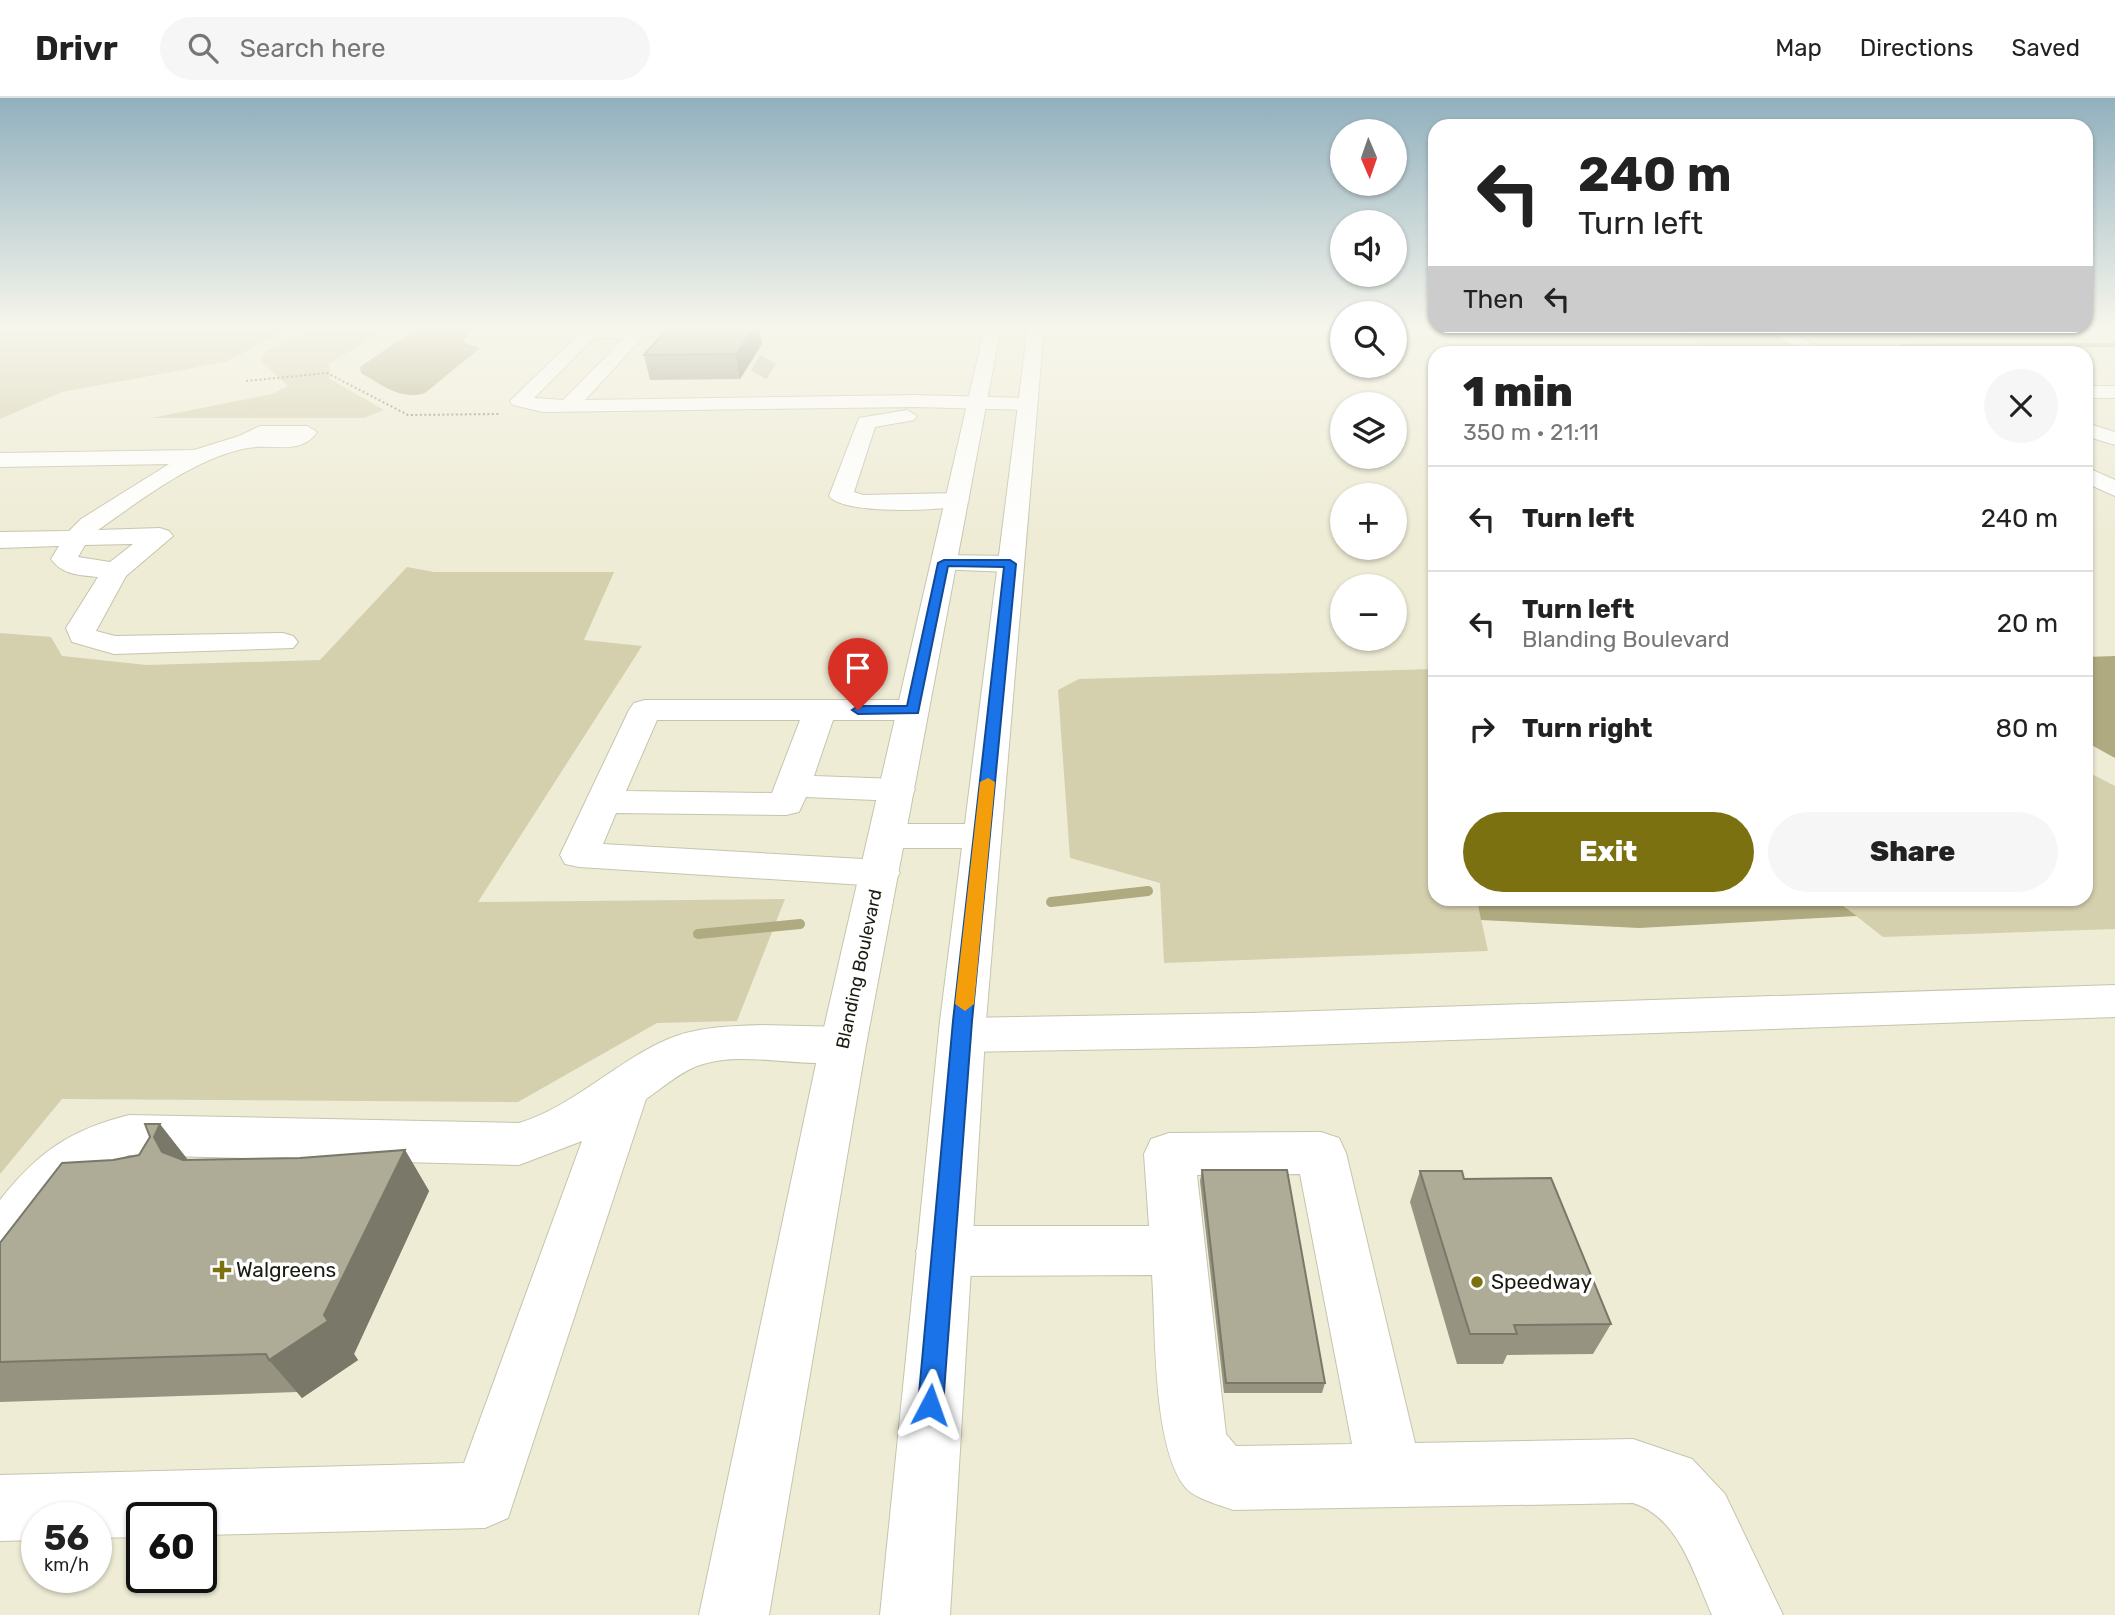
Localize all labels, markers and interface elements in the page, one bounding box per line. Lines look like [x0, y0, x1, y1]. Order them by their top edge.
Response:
search box [160, 17, 650, 80]
text: Drivr [35, 29, 118, 68]
icon: search [184, 29, 222, 67]
text: Search here [240, 33, 386, 64]
text: Map [1775, 34, 1822, 62]
text: Directions [1860, 34, 1973, 62]
text: Saved [2011, 34, 2080, 62]
north arrow [1330, 119, 1407, 196]
map controls [1330, 119, 1407, 651]
text: 240 m [1578, 145, 1732, 203]
icon: left [1463, 147, 1554, 238]
text: Turn left [1578, 204, 1703, 242]
button: sound [1330, 210, 1407, 287]
icon: left [1538, 280, 1576, 318]
text: Then [1463, 284, 1524, 315]
button: search [1330, 301, 1407, 378]
text: 1 min [1463, 367, 1573, 417]
button: close [1984, 369, 2058, 443]
button: layers [1330, 392, 1407, 469]
text: 350 m · 21:11 [1463, 418, 1599, 446]
button: + [1330, 483, 1407, 560]
icon: left [1463, 500, 1501, 538]
text: Turn left [1522, 503, 1634, 534]
text: 240 m [1981, 503, 2058, 534]
button: − [1330, 574, 1407, 651]
text: Turn left [1522, 594, 1634, 625]
icon: left [1463, 605, 1501, 643]
text: 20 m [1997, 608, 2058, 639]
text: Blanding Boulevard [1522, 625, 1730, 653]
pin [828, 638, 888, 710]
icon: arrive [839, 649, 877, 687]
icon: right [1463, 710, 1501, 748]
text: Turn right [1522, 713, 1652, 744]
text: 80 m [1995, 713, 2058, 744]
button: Exit [1463, 812, 1754, 892]
button: Share [1768, 812, 2058, 892]
street label: Blanding Boulevard [831, 887, 887, 1051]
place label: Walgreens [236, 1257, 336, 1282]
marker: Walgreens [214, 1262, 230, 1278]
place label: Speedway [1491, 1269, 1592, 1294]
marker: Speedway [1469, 1274, 1485, 1290]
position arrow [893, 1368, 967, 1442]
speed limit sign: 60 [126, 1502, 217, 1593]
text: 56 [44, 1517, 89, 1559]
text: km/h [44, 1554, 89, 1576]

